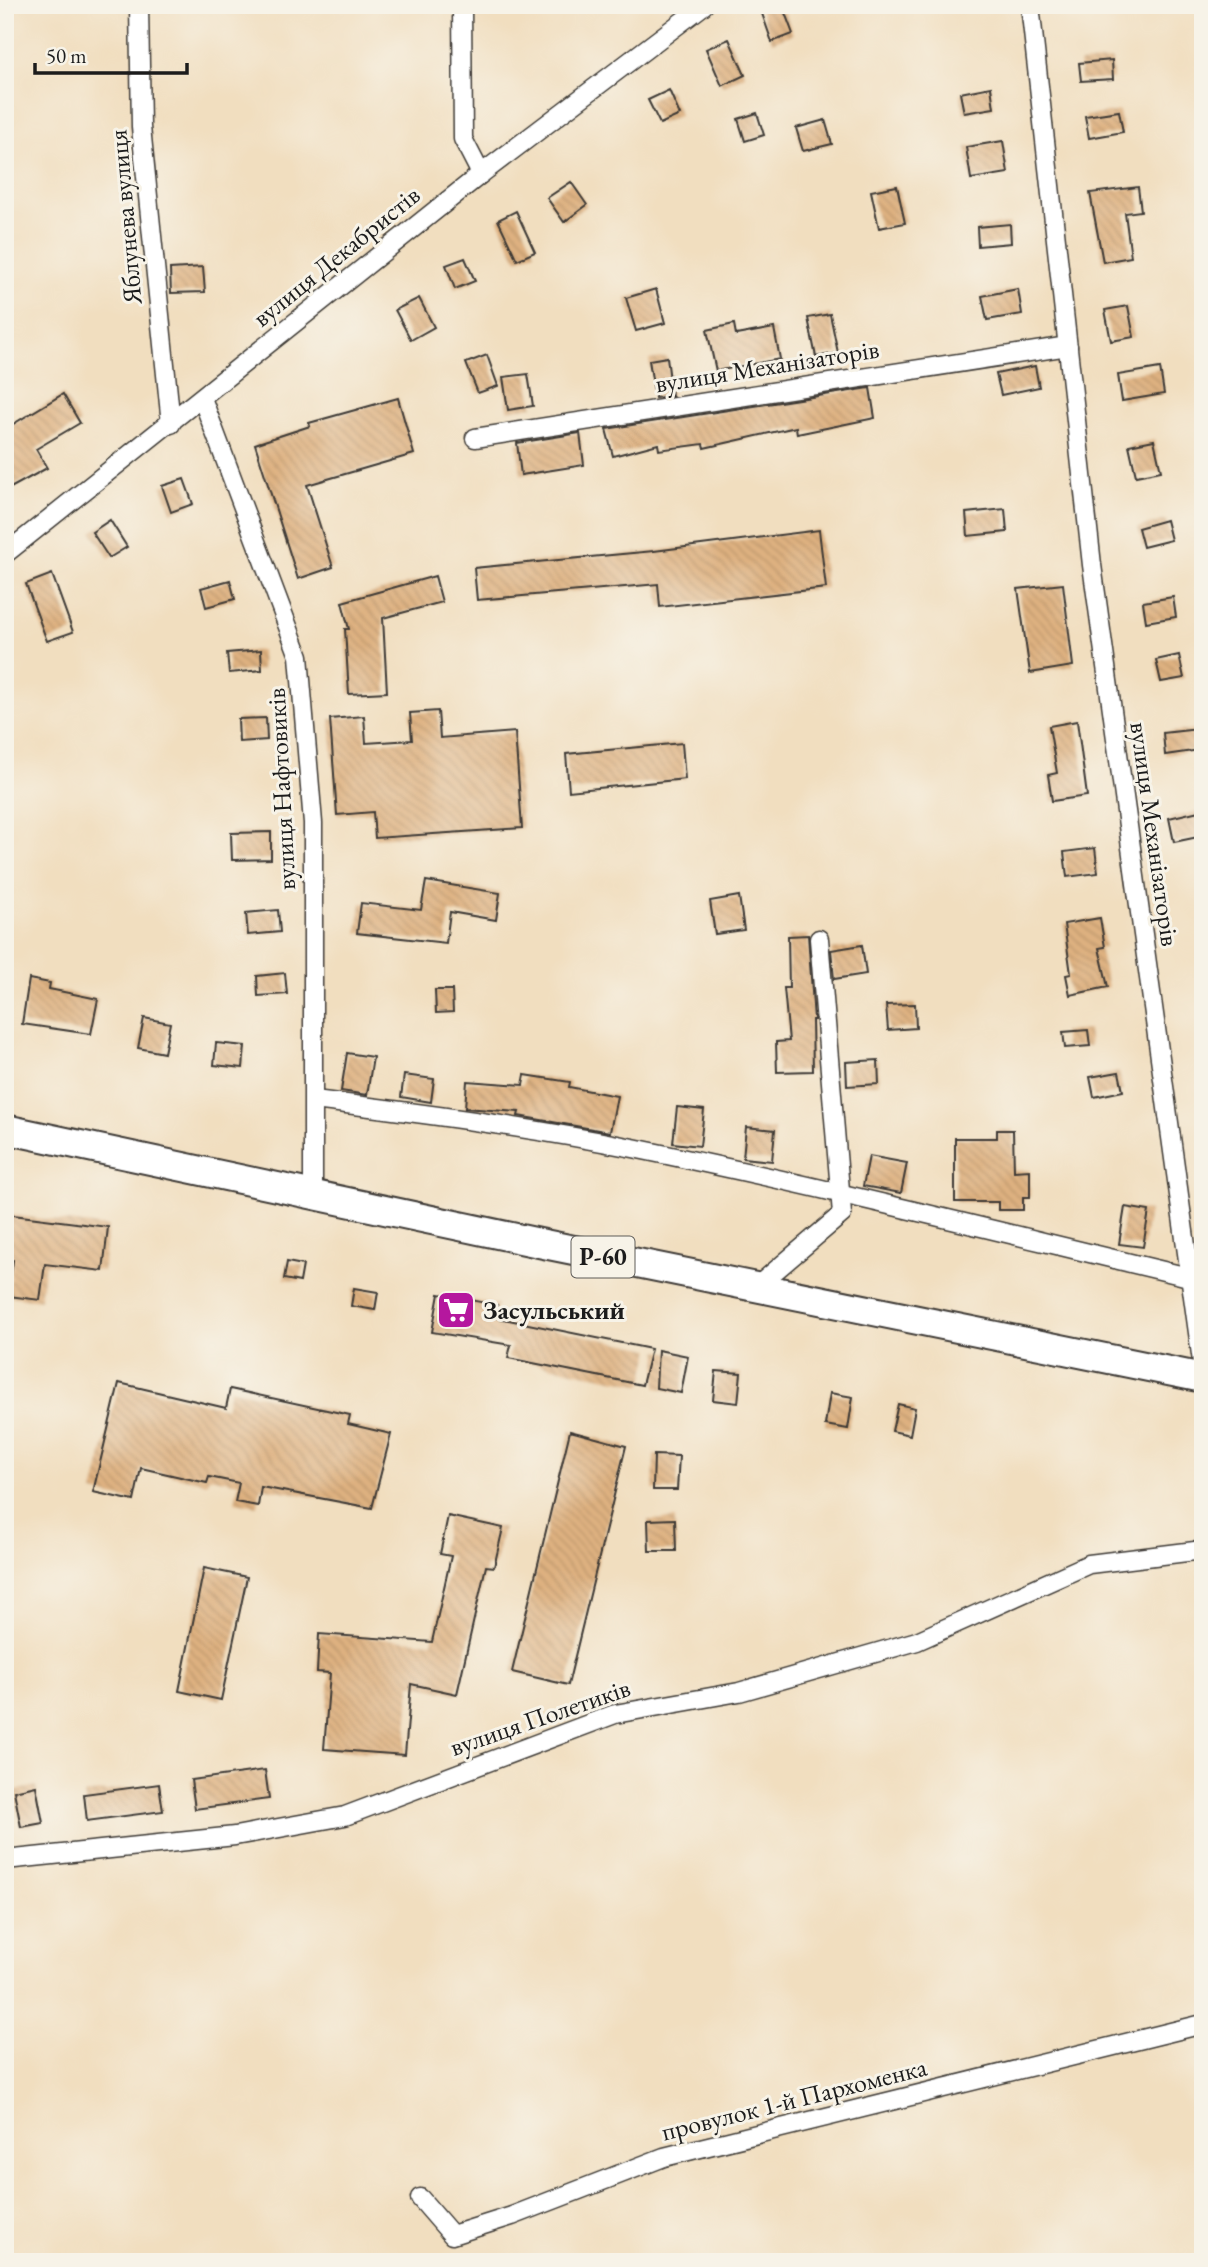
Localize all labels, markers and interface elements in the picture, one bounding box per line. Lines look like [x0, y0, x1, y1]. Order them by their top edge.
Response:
scale bar [35, 32, 187, 76]
text: 50 m [46, 42, 87, 69]
street label: Яблунева вулиця [100, 128, 150, 307]
street label: вулиця Декабристів [245, 178, 427, 334]
street label: вулиця Механізаторів [653, 332, 881, 400]
street label: вулиця Нафтовиків [259, 687, 303, 891]
street label: вулиця Механізаторів [1122, 720, 1188, 948]
road number: Р-60 [572, 1237, 634, 1278]
supermarket icon: Засульський [435, 1289, 477, 1331]
place label: Засульський [483, 1293, 625, 1327]
street label: вулиця Полетиків [445, 1670, 635, 1764]
street label: провулок 1-й Пархоменка [658, 2049, 931, 2148]

